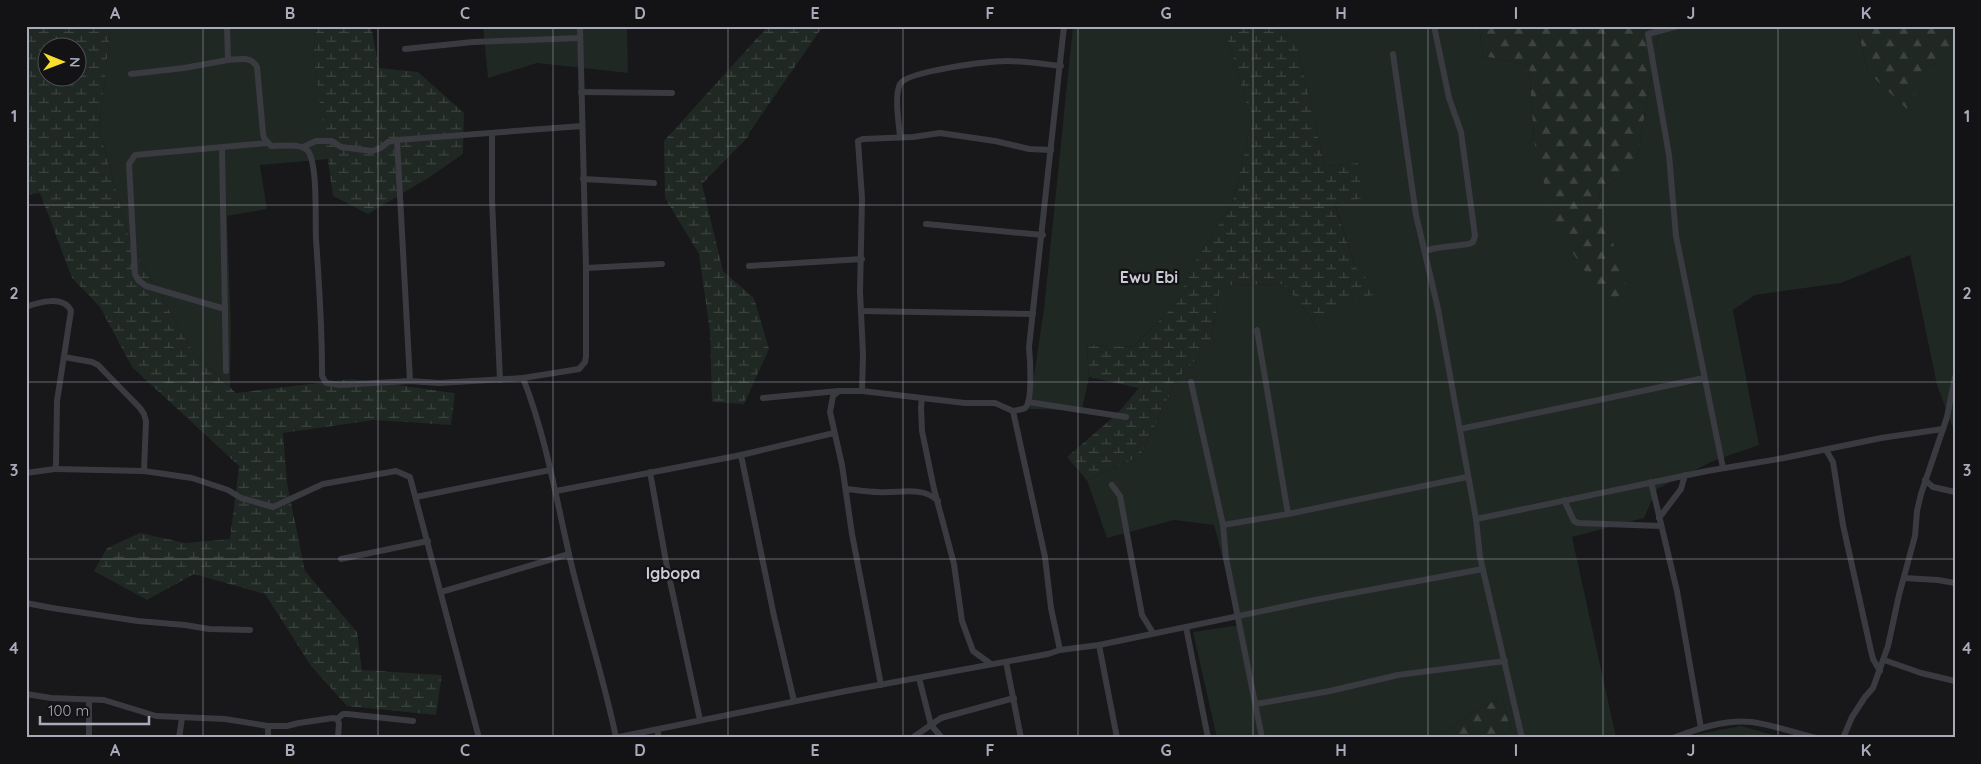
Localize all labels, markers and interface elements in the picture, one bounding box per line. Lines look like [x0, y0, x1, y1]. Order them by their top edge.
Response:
text: A [110, 3, 121, 23]
text: B [285, 3, 295, 23]
text: C [460, 3, 470, 23]
text: D [634, 3, 646, 23]
text: E [810, 3, 820, 23]
text: F [986, 3, 995, 23]
text: G [1160, 3, 1172, 23]
text: H [1335, 3, 1347, 23]
text: I [1514, 3, 1518, 23]
text: J [1687, 3, 1695, 23]
text: K [1861, 3, 1871, 23]
north arrow [38, 38, 88, 88]
text: N [66, 57, 84, 68]
text: 1 [11, 106, 17, 126]
text: 1 [1964, 106, 1970, 126]
district label: Ewu Ebi [1120, 267, 1178, 287]
text: 2 [9, 283, 19, 303]
text: 2 [1962, 283, 1972, 303]
text: 3 [10, 460, 18, 480]
text: 3 [1963, 460, 1971, 480]
district label: Igbopa [646, 563, 700, 583]
text: 4 [9, 638, 19, 658]
text: 4 [1962, 638, 1972, 658]
scale bar [40, 694, 149, 726]
text: 100 m [48, 701, 89, 720]
text: A [110, 740, 121, 760]
text: B [285, 740, 295, 760]
text: C [460, 740, 470, 760]
text: D [634, 740, 646, 760]
text: E [810, 740, 820, 760]
text: F [986, 740, 995, 760]
text: G [1160, 740, 1172, 760]
text: H [1335, 740, 1347, 760]
text: I [1514, 740, 1518, 760]
text: J [1687, 740, 1695, 760]
text: K [1861, 740, 1871, 760]

